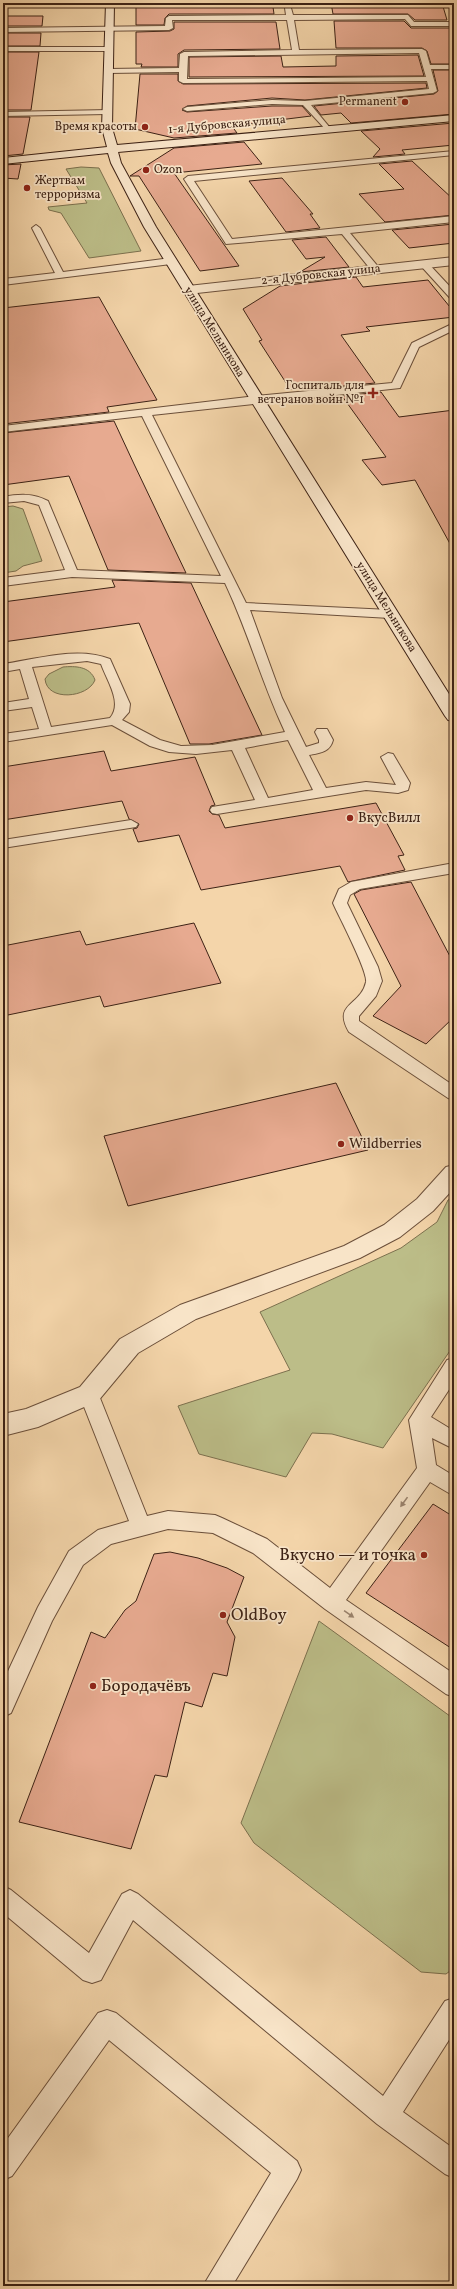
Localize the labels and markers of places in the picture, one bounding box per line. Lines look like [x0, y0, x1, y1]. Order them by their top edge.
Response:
place label: Permanent [339, 94, 397, 110]
marker: Permanent [400, 97, 410, 107]
place label: Время красоты [55, 119, 138, 135]
marker: Время красоты [140, 122, 150, 132]
place label: Ozon [154, 162, 182, 178]
marker: Ozon [141, 165, 151, 175]
place label: Жертвам терроризма [35, 173, 100, 203]
marker: Жертвам терроризма [22, 183, 32, 193]
place label: Госпиталь для ветеранов войн №1 [257, 378, 364, 408]
marker: Госпиталь для ветеранов войн №1 [367, 387, 379, 399]
place label: ВкусВилл [358, 809, 421, 828]
marker: ВкусВилл [345, 813, 355, 823]
place label: Wildberries [349, 1135, 422, 1154]
marker: Wildberries [336, 1139, 346, 1149]
place label: Вкусно — и точка [279, 1544, 416, 1567]
marker: Вкусно — и точка [419, 1550, 429, 1560]
place label: OldBoy [231, 1604, 287, 1627]
marker: OldBoy [218, 1610, 228, 1620]
place label: Бородачёвъ [101, 1675, 191, 1698]
marker: Бородачёвъ [88, 1681, 98, 1691]

